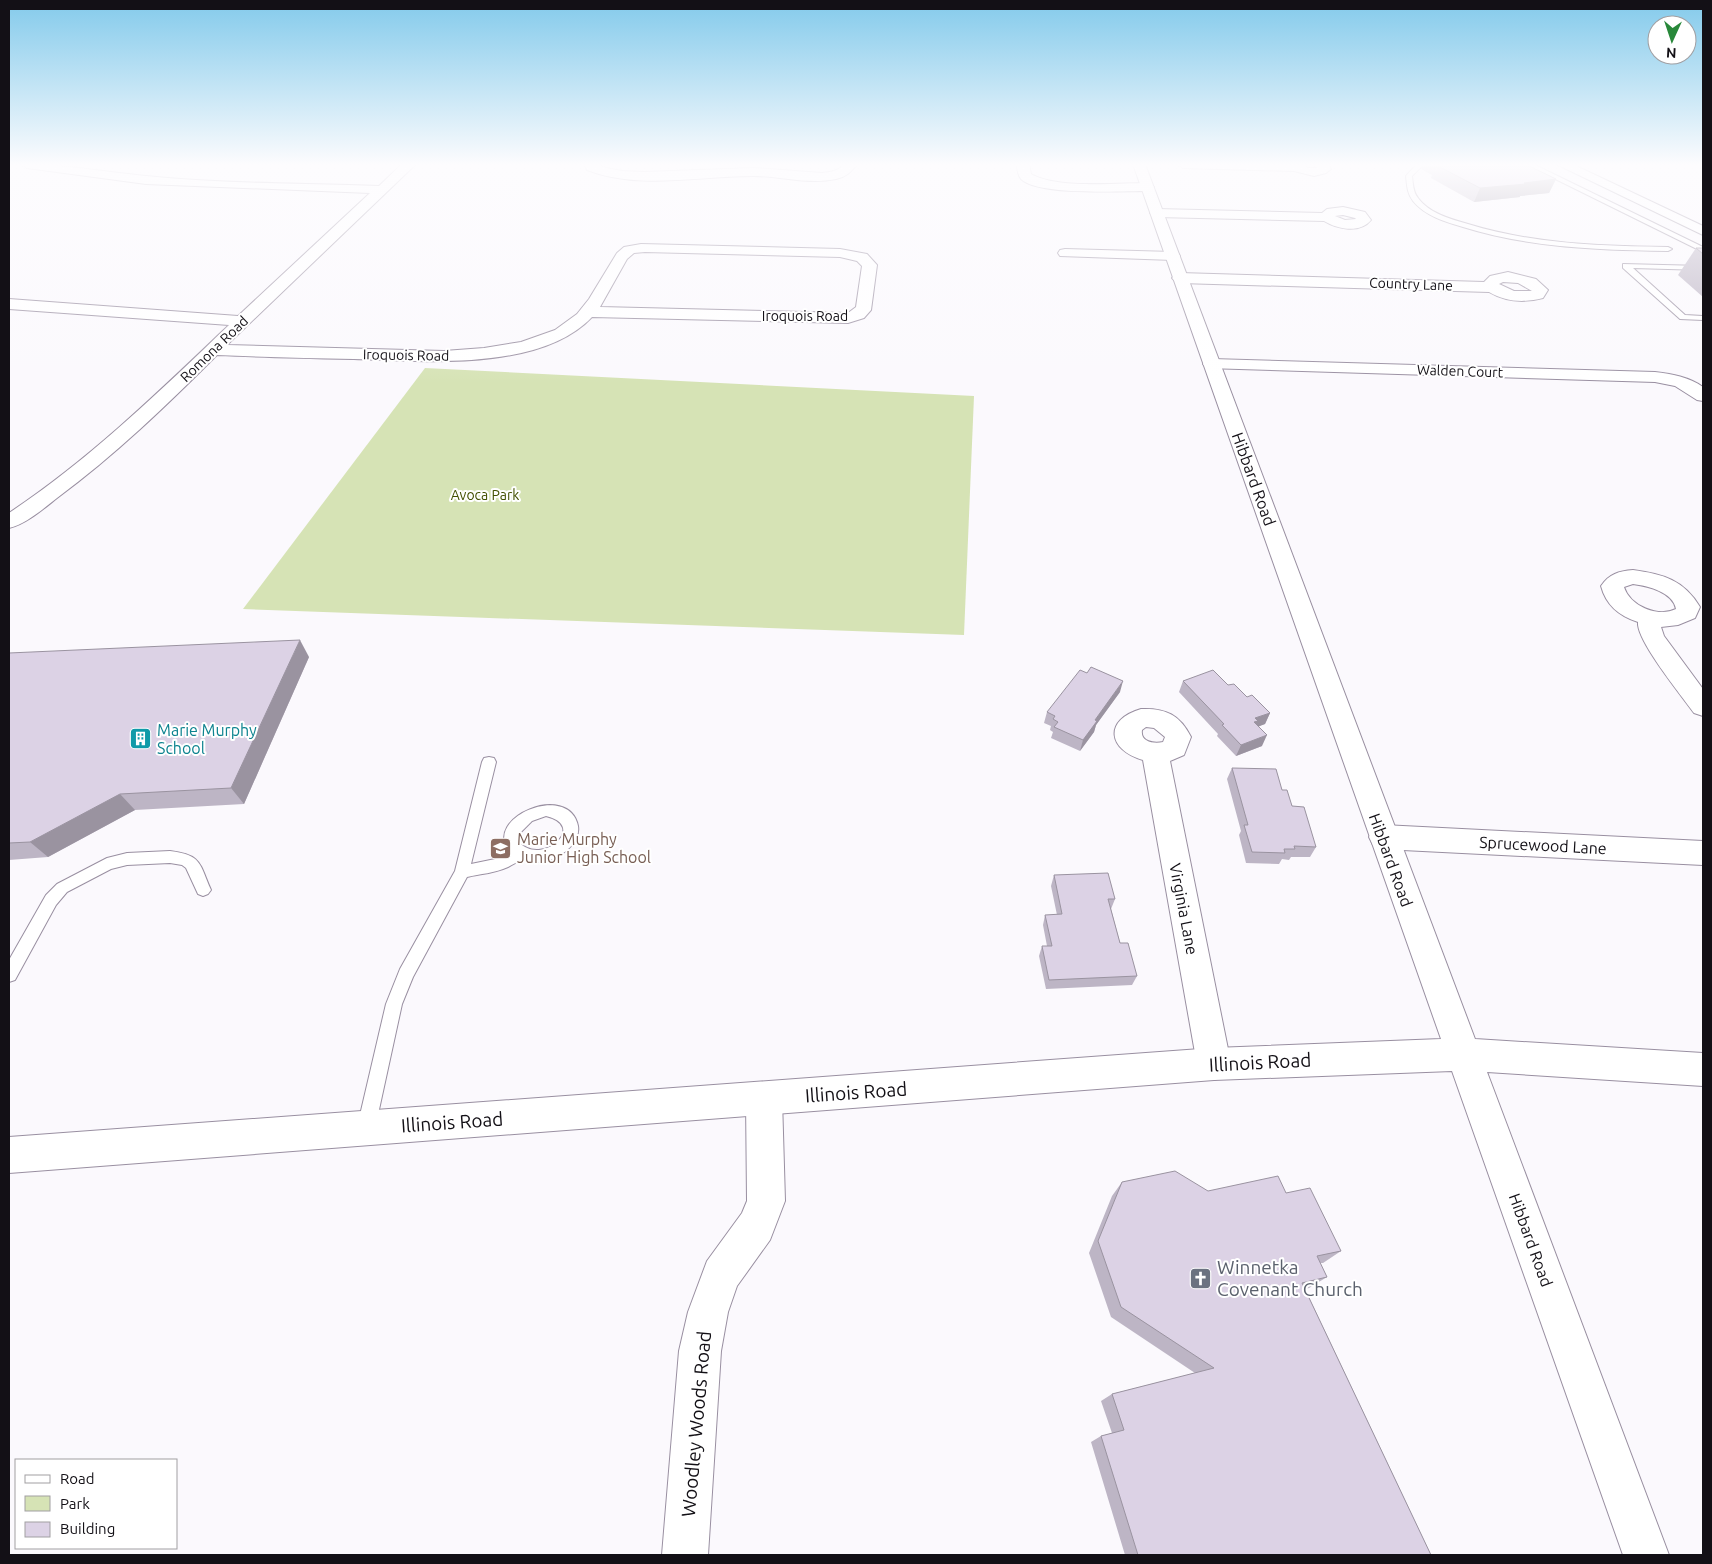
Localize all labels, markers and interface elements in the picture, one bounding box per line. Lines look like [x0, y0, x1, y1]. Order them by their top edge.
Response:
north arrow [1647, 15, 1697, 65]
text: N [1666, 45, 1677, 61]
street label: Country Lane [1369, 275, 1453, 293]
street label: Iroquois Road [762, 308, 848, 324]
street label: Romona Road [177, 313, 251, 385]
street label: Iroquois Road [363, 346, 449, 364]
street label: Walden Court [1417, 362, 1504, 381]
street label: Hibbard Road [1229, 430, 1279, 528]
park label: Avoca Park [451, 487, 519, 503]
place label: Marie Murphy School [157, 721, 257, 757]
building icon: Marie Murphy School [129, 727, 153, 751]
street label: Hibbard Road [1366, 811, 1416, 909]
place label: Marie Murphy Junior High School [517, 830, 651, 866]
street label: Sprucewood Lane [1479, 833, 1607, 857]
school or university icon: Marie Murphy Junior High School [489, 836, 513, 860]
street label: Virginia Lane [1166, 862, 1202, 956]
street label: Illinois Road [1208, 1048, 1312, 1076]
street label: Illinois Road [804, 1077, 908, 1107]
street label: Illinois Road [400, 1107, 504, 1137]
street label: Hibbard Road [1506, 1191, 1556, 1289]
place label: Winnetka Covenant Church [1217, 1256, 1363, 1300]
church icon: Winnetka Covenant Church [1189, 1266, 1213, 1290]
street label: Woodley Woods Road [677, 1330, 715, 1518]
legend [15, 1459, 178, 1549]
text: Road [60, 1470, 95, 1487]
text: Park [60, 1495, 90, 1512]
text: Building [60, 1520, 115, 1537]

